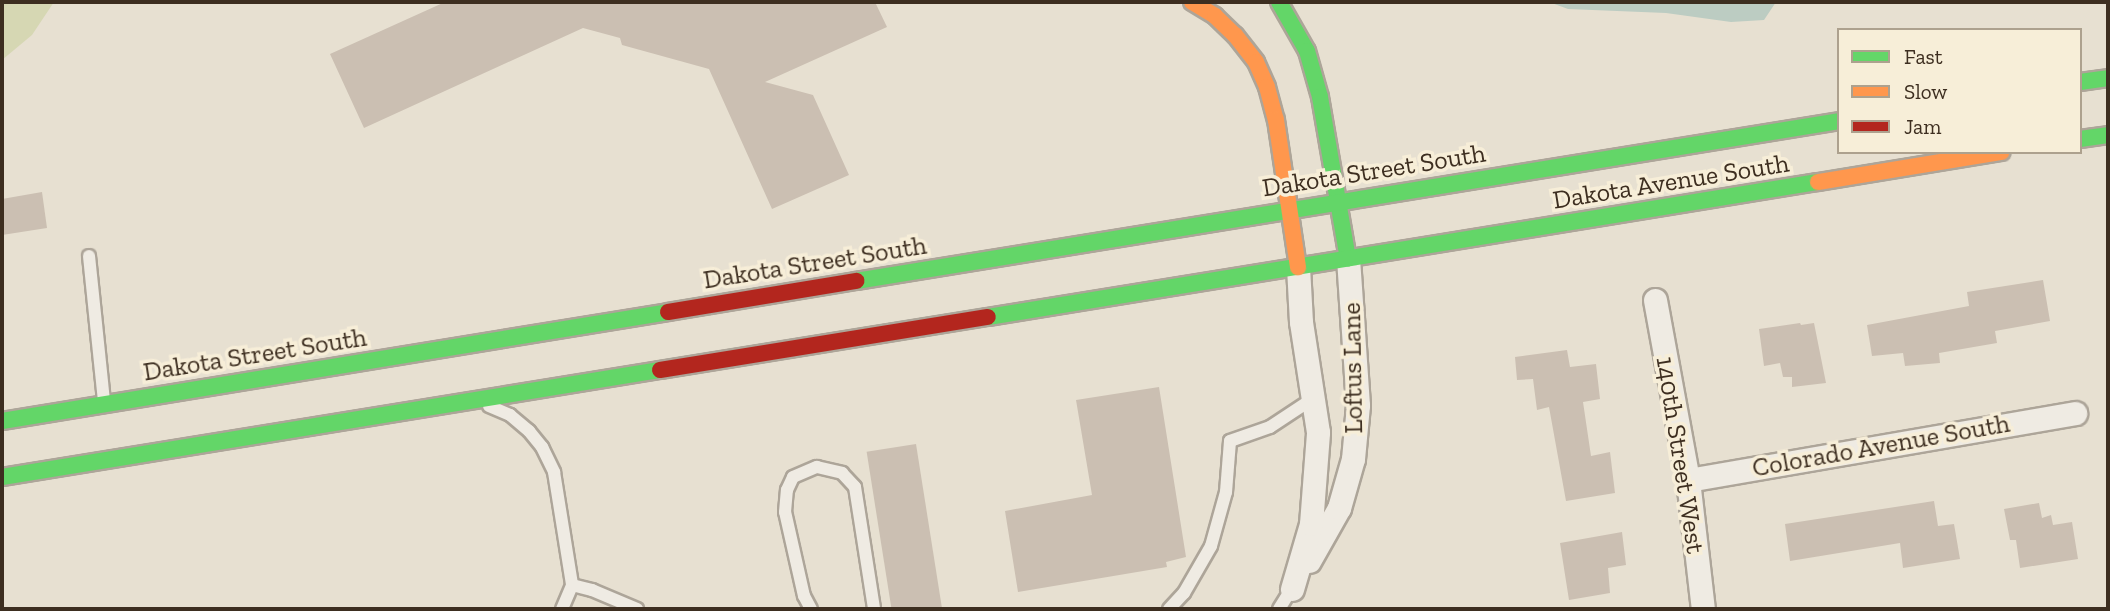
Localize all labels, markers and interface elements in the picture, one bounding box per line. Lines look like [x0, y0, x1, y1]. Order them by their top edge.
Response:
legend [1837, 28, 2082, 154]
text: Fast [1904, 44, 1943, 69]
text: Slow [1904, 79, 1947, 104]
text: Jam [1904, 114, 1941, 139]
street label: Dakota Street South [1260, 138, 1488, 204]
street label: Dakota Avenue South [1550, 148, 1792, 216]
street label: Dakota Street South [701, 230, 929, 296]
street label: Loftus Lane [1336, 302, 1370, 434]
street label: Dakota Street South [141, 322, 369, 388]
street label: 140th Street West [1649, 354, 1711, 556]
street label: Colorado Avenue South [1749, 408, 2013, 484]

